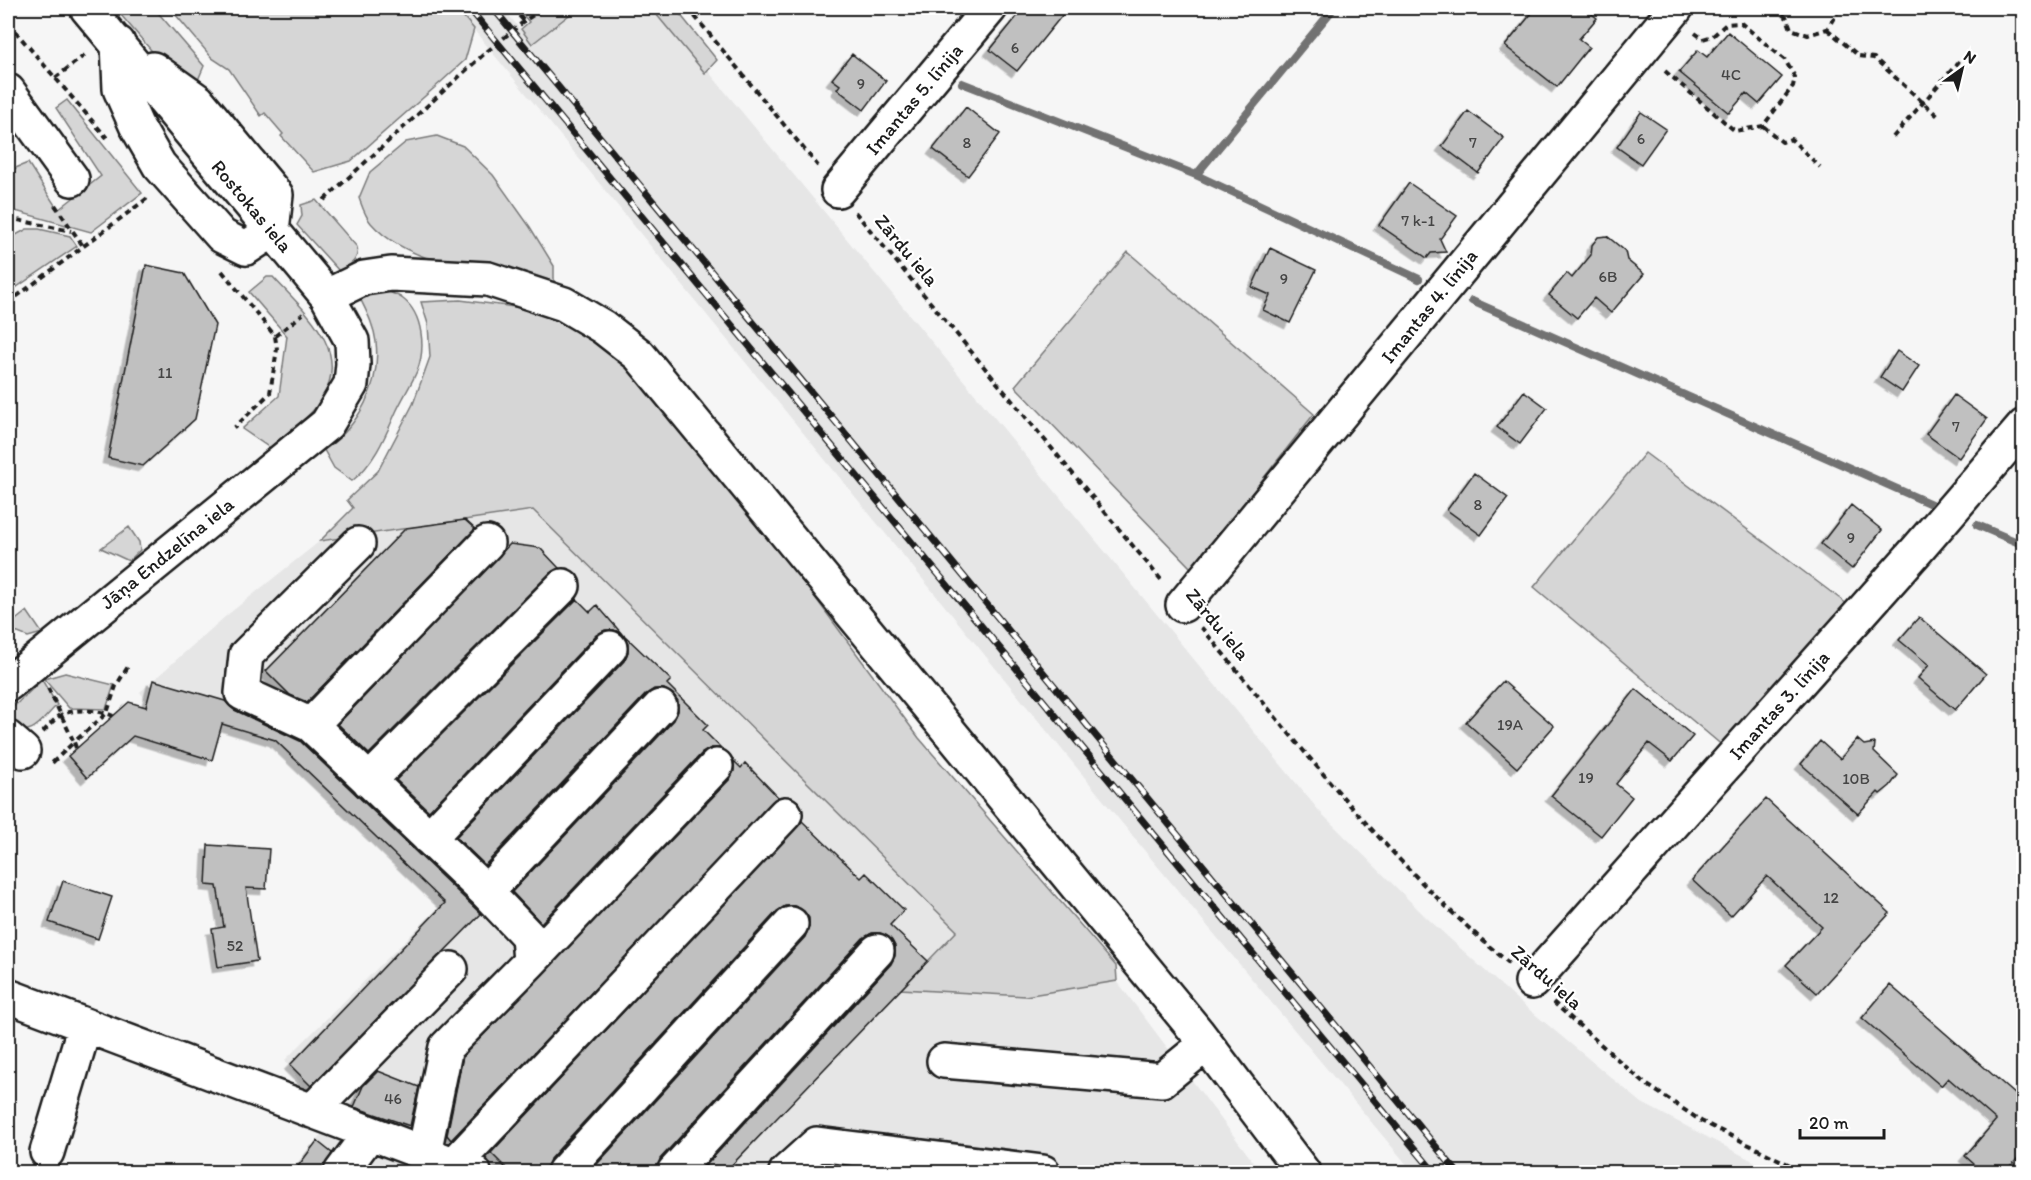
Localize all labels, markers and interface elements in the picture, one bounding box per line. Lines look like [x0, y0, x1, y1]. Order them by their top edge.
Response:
street label: Imantas 5. līnija [860, 38, 968, 160]
house number: 6 [1011, 38, 1019, 57]
north arrow [1932, 39, 1992, 99]
text: N [1960, 46, 1980, 68]
house number: 4C [1721, 65, 1741, 84]
house number: 9 [857, 74, 865, 93]
house number: 6 [1637, 129, 1645, 148]
house number: 8 [963, 133, 972, 152]
house number: 7 [1469, 133, 1477, 152]
street label: Rostokas iela [206, 155, 298, 258]
street label: Zārdu iela [870, 209, 944, 291]
house number: 7 k-1 [1401, 211, 1435, 230]
street label: Imantas 4. līnija [1376, 244, 1482, 368]
house number: 6B [1599, 267, 1617, 286]
house number: 9 [1280, 269, 1288, 288]
house number: 11 [158, 363, 173, 382]
house number: 7 [1952, 417, 1960, 436]
street label: Jāņa Endzelīna iela [95, 491, 239, 614]
house number: 8 [1474, 495, 1483, 514]
house number: 9 [1847, 528, 1855, 547]
street label: Zārdu iela [1181, 583, 1255, 665]
street label: Imantas 3. līnija [1724, 645, 1834, 764]
house number: 19A [1497, 715, 1523, 734]
house number: 19 [1578, 768, 1594, 787]
house number: 10B [1842, 769, 1870, 788]
house number: 12 [1823, 888, 1840, 907]
house number: 52 [227, 936, 244, 955]
street label: Zārdu iela [1506, 939, 1588, 1015]
house number: 46 [384, 1089, 402, 1108]
scale bar [1800, 1102, 1884, 1140]
text: 20 m [1809, 1112, 1849, 1134]

